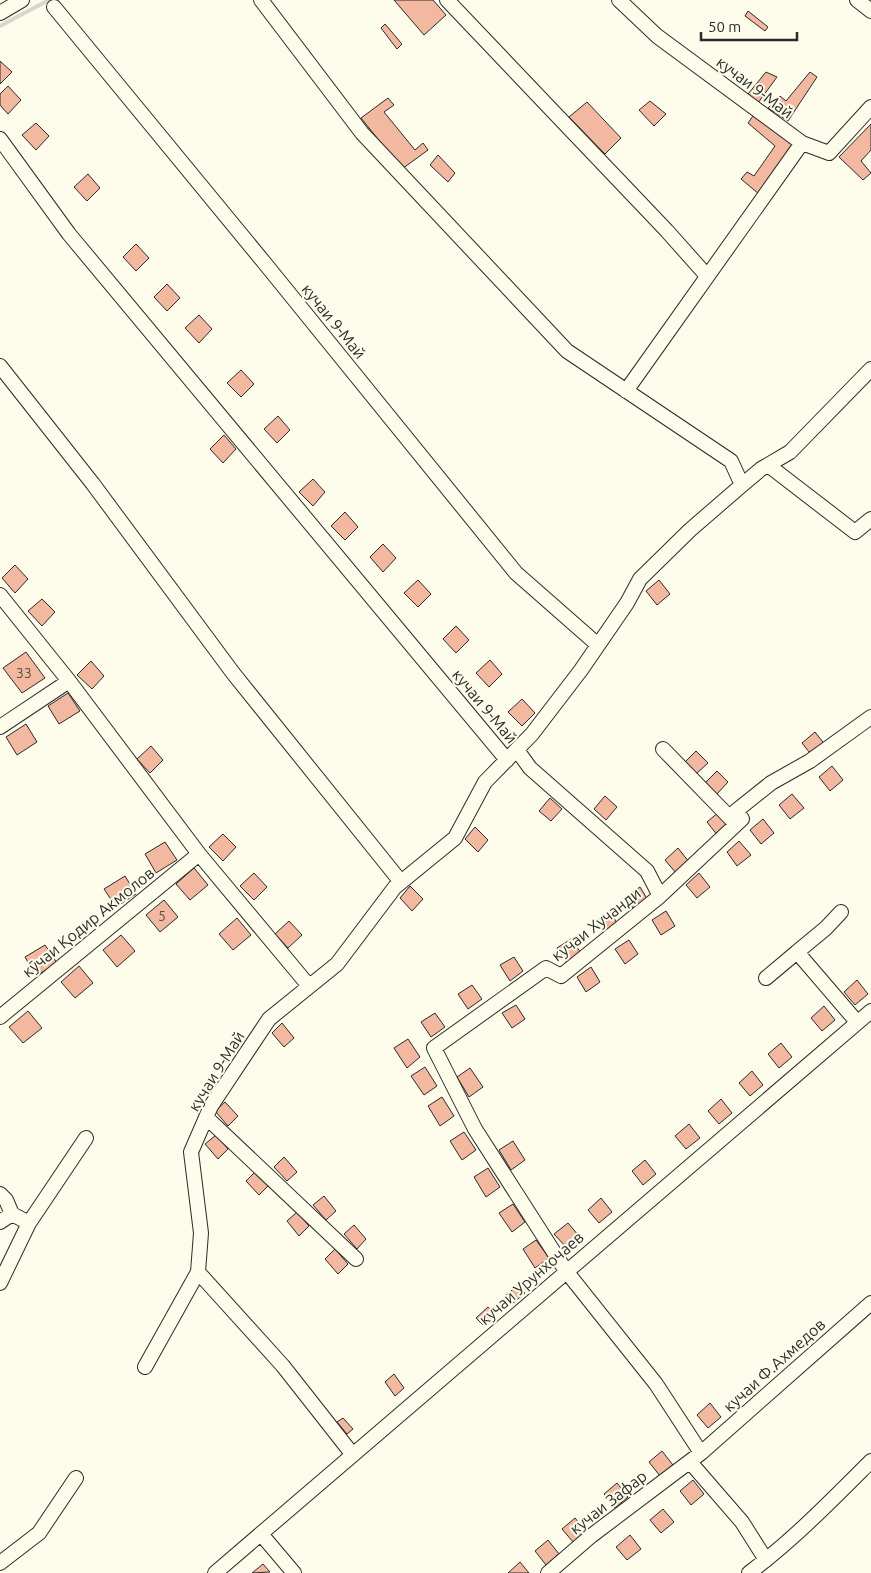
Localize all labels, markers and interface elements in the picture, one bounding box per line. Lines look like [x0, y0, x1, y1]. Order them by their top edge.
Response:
scale bar [701, 10, 797, 42]
text: 50 m [708, 18, 741, 35]
street label: кучаи 9-Май [713, 52, 797, 122]
street label: кучаи 9-Май [298, 280, 370, 362]
house number: 33 [16, 665, 32, 681]
street label: кучаи 9-Май [449, 665, 521, 747]
street label: кӯчаи Қодир Акмолов [19, 863, 157, 981]
street label: кучаи Хучанди [548, 884, 644, 964]
house number: 5 [158, 908, 166, 924]
street label: кучаи 9-Май [184, 1028, 248, 1114]
street label: кучаи Урунхочаев [475, 1228, 587, 1328]
street label: кучаи Ф.Ахмедов [720, 1315, 828, 1415]
street label: кучаи Зафар [566, 1466, 650, 1538]

